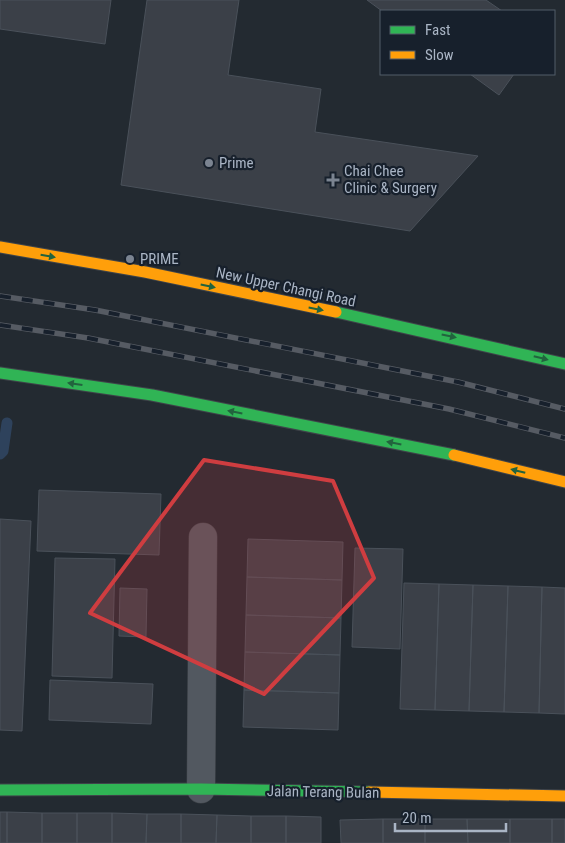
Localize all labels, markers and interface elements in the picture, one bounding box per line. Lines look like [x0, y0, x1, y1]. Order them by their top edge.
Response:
legend [380, 10, 555, 75]
text: Fast [425, 21, 450, 39]
text: Slow [425, 46, 454, 64]
place label: Prime [219, 154, 254, 172]
marker: Prime [203, 157, 215, 169]
place label: Chai Chee Clinic & Surgery [344, 162, 437, 197]
marker: Chai Chee Clinic & Surgery [326, 173, 340, 187]
place label: PRIME [140, 250, 179, 268]
one-way arrow [40, 252, 56, 260]
marker: PRIME [124, 253, 136, 265]
street label: New Upper Changi Road [214, 263, 358, 311]
one-way arrow [200, 282, 215, 290]
one-way arrow [308, 305, 324, 313]
one-way arrow [441, 332, 456, 340]
one-way arrow [534, 354, 549, 362]
one-way arrow [66, 380, 82, 388]
one-way arrow [226, 407, 242, 415]
one-way arrow [387, 439, 402, 447]
one-way arrow [510, 467, 525, 475]
street label: Jalan Terang Bulan [267, 782, 379, 802]
scale bar [395, 800, 506, 832]
text: 20 m [402, 809, 432, 827]

